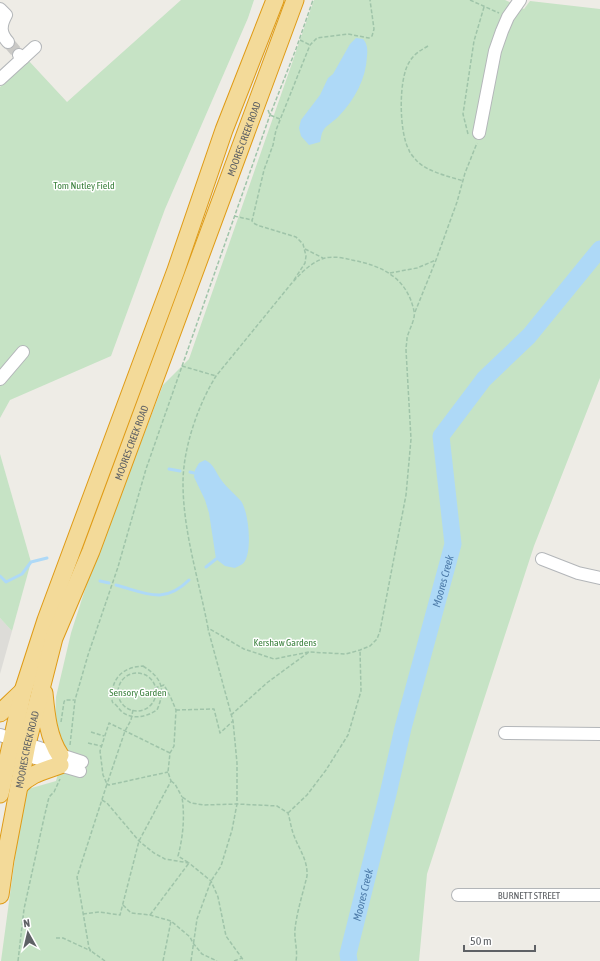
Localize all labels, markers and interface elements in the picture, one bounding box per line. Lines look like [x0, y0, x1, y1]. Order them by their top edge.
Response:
street label: MOORES CREEK ROAD [225, 99, 263, 178]
park label: Tom Nutley Field [53, 180, 115, 191]
street label: MOORES CREEK ROAD [112, 403, 150, 481]
water label: Moores Creek [430, 553, 456, 608]
park label: Kershaw Gardens [253, 637, 317, 648]
park label: Sensory Garden [109, 687, 167, 698]
street label: MOORES CREEK ROAD [13, 709, 41, 789]
water label: Moores Creek [350, 867, 375, 922]
street label: BURNETT STREET [498, 890, 561, 901]
north arrow [8, 913, 48, 953]
text: N [23, 917, 31, 929]
scale bar [464, 927, 535, 953]
text: 50 m [470, 934, 492, 948]

